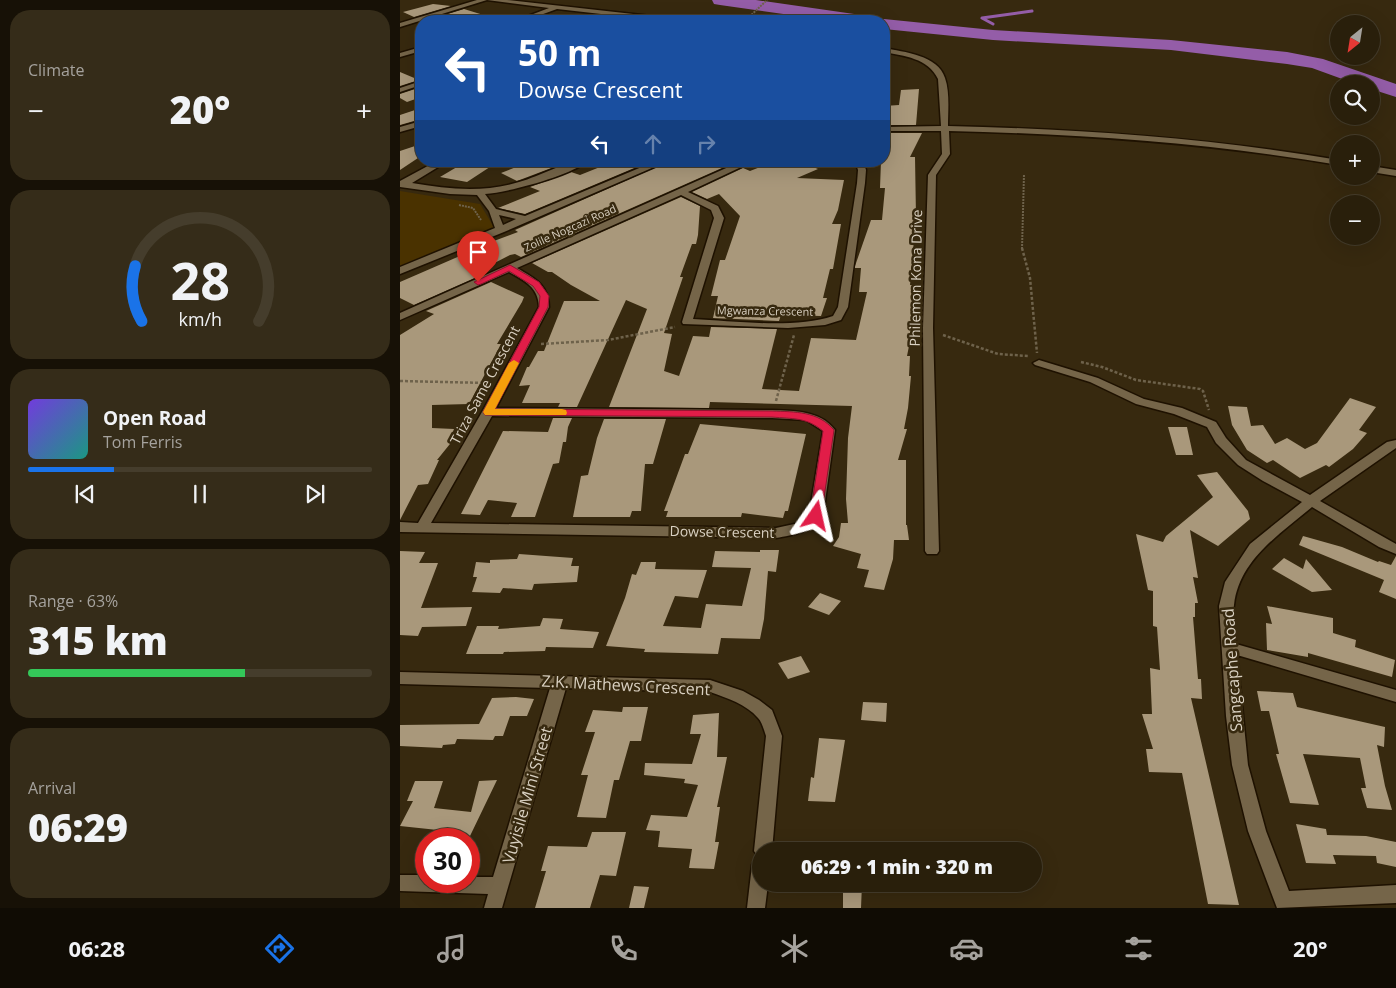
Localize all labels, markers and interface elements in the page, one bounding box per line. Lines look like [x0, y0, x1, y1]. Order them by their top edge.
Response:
north arrow [1330, 15, 1380, 65]
map controls [1330, 15, 1380, 245]
text: 50 m [518, 29, 601, 76]
icon: left [435, 35, 500, 100]
text: Climate [28, 59, 85, 81]
text: Dowse Crescent [518, 74, 683, 104]
button: search [1330, 75, 1380, 125]
text: 20° [170, 83, 230, 135]
text: − [28, 91, 44, 129]
text: + [356, 91, 372, 129]
icon: left [586, 130, 614, 158]
icon: ahead [639, 130, 667, 158]
icon: right [692, 130, 720, 158]
button: + [1330, 135, 1380, 185]
button: − [1330, 195, 1380, 245]
street label: Zolile Nogcazi Road [521, 200, 618, 255]
street label: Philemon Kona Drive [905, 209, 926, 347]
pin [457, 231, 499, 282]
icon: arrive [464, 238, 492, 266]
text: 28 [170, 244, 230, 315]
street label: Mgwanza Crescent [717, 302, 813, 319]
text: km/h [178, 307, 222, 331]
street label: Triza Same Crescent [445, 322, 524, 448]
text: Open Road [103, 405, 207, 431]
text: Tom Ferris [103, 431, 182, 453]
icon: previous [71, 480, 99, 508]
icon: pause [186, 480, 214, 508]
icon: next [301, 480, 329, 508]
position arrow [789, 489, 841, 541]
street label: Dowse Crescent [669, 521, 775, 542]
text: Range · 63% [28, 590, 118, 612]
street label: Sangcaphe Road [1217, 608, 1247, 732]
text: 315 km [28, 614, 168, 666]
street label: Z.K. Mathews Crescent [541, 670, 711, 700]
street label: Vuyisile Mini Street [497, 724, 557, 866]
text: Arrival [28, 777, 76, 799]
text: 06:29 [28, 801, 128, 853]
speed limit sign: 30 [415, 828, 480, 893]
text: 06:29 · 1 min · 320 m [801, 854, 993, 880]
icon: directions [262, 931, 297, 966]
icon: music [434, 931, 469, 966]
icon: phone [606, 931, 641, 966]
icon: climate [777, 931, 812, 966]
icon: car [949, 931, 984, 966]
icon: filters [1121, 931, 1156, 966]
text: 06:28 [68, 933, 125, 963]
text: 20° [1293, 933, 1328, 963]

